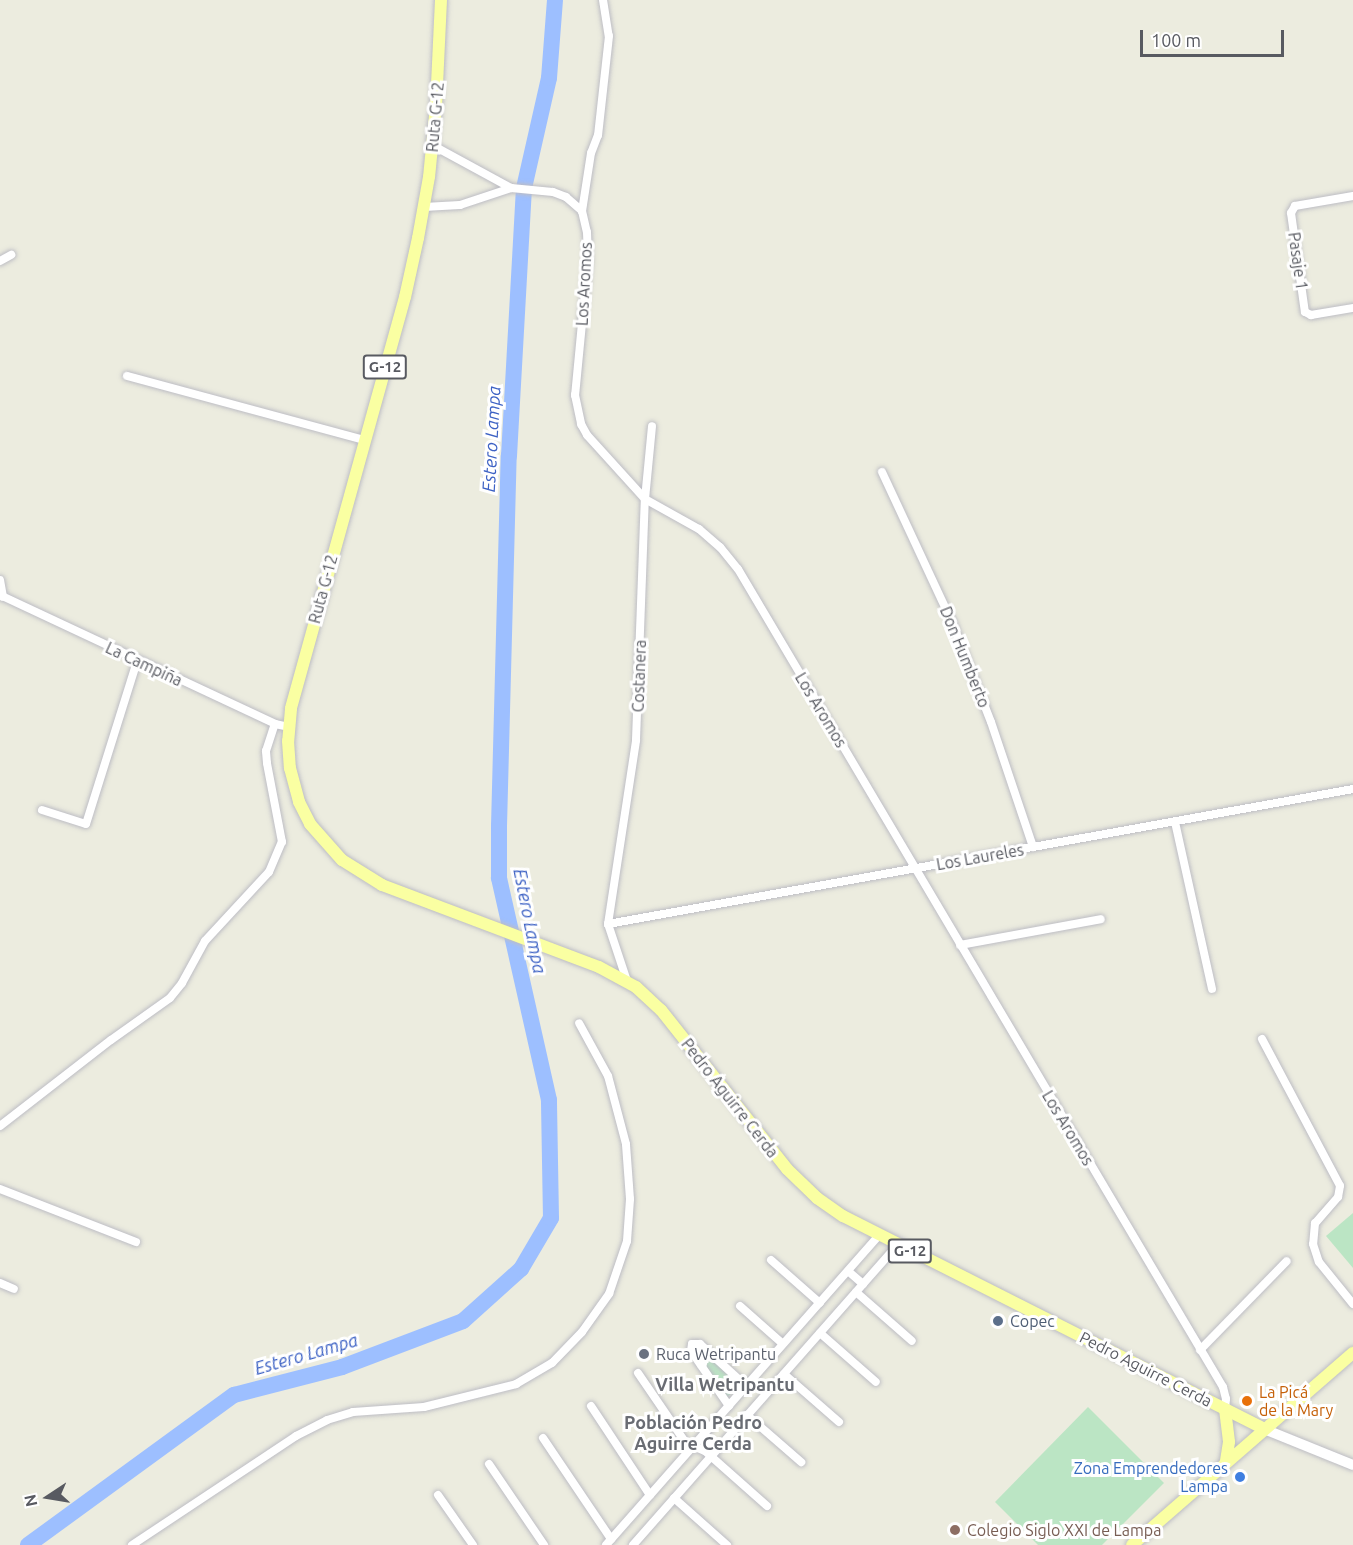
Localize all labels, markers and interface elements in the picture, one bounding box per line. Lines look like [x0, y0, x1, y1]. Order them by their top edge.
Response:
scale bar [1143, 18, 1287, 56]
text: 100 m [1151, 30, 1201, 50]
street label: Ruta G-12 [422, 81, 448, 153]
street label: Pasaje 1 [1284, 231, 1312, 291]
street label: Los Aromos [572, 242, 596, 326]
road number: G-12 [362, 355, 408, 379]
water label: Estero Lampa [477, 385, 505, 493]
street label: Ruta G-12 [305, 552, 341, 626]
street label: Don Humberto [936, 604, 994, 710]
street label: La Campiña [103, 638, 185, 690]
street label: Costanera [628, 639, 650, 713]
street label: Los Aromos [791, 669, 851, 751]
street label: Los Laureles [935, 840, 1025, 874]
water label: Estero Lampa [509, 867, 551, 975]
street label: Pedro Aguirre Cerda [677, 1035, 783, 1161]
street label: Los Aromos [1038, 1087, 1098, 1169]
road number: G-12 [888, 1239, 932, 1263]
place label: Copec [1010, 1311, 1055, 1331]
marker: Copec [991, 1314, 1005, 1328]
street label: Pedro Aguirre Cerda [1077, 1327, 1215, 1411]
water label: Estero Lampa [252, 1329, 360, 1379]
place label: Ruca Wetripantu [656, 1344, 776, 1364]
marker: Ruca Wetripantu [637, 1347, 651, 1361]
district label: Villa Wetripantu [655, 1373, 795, 1395]
place label: La Picá de la Mary [1259, 1382, 1333, 1420]
marker: La Picá de la Mary [1240, 1394, 1254, 1408]
district label: Población Pedro Aguirre Cerda [624, 1412, 762, 1454]
place label: Zona Emprendedores Lampa [1074, 1458, 1228, 1496]
north arrow [18, 1467, 78, 1527]
marker: Zona Emprendedores Lampa [1233, 1470, 1247, 1484]
text: N [20, 1493, 40, 1508]
place label: Colegio Siglo XXI de Lampa [967, 1520, 1161, 1540]
marker: Colegio Siglo XXI de Lampa [948, 1523, 962, 1537]

